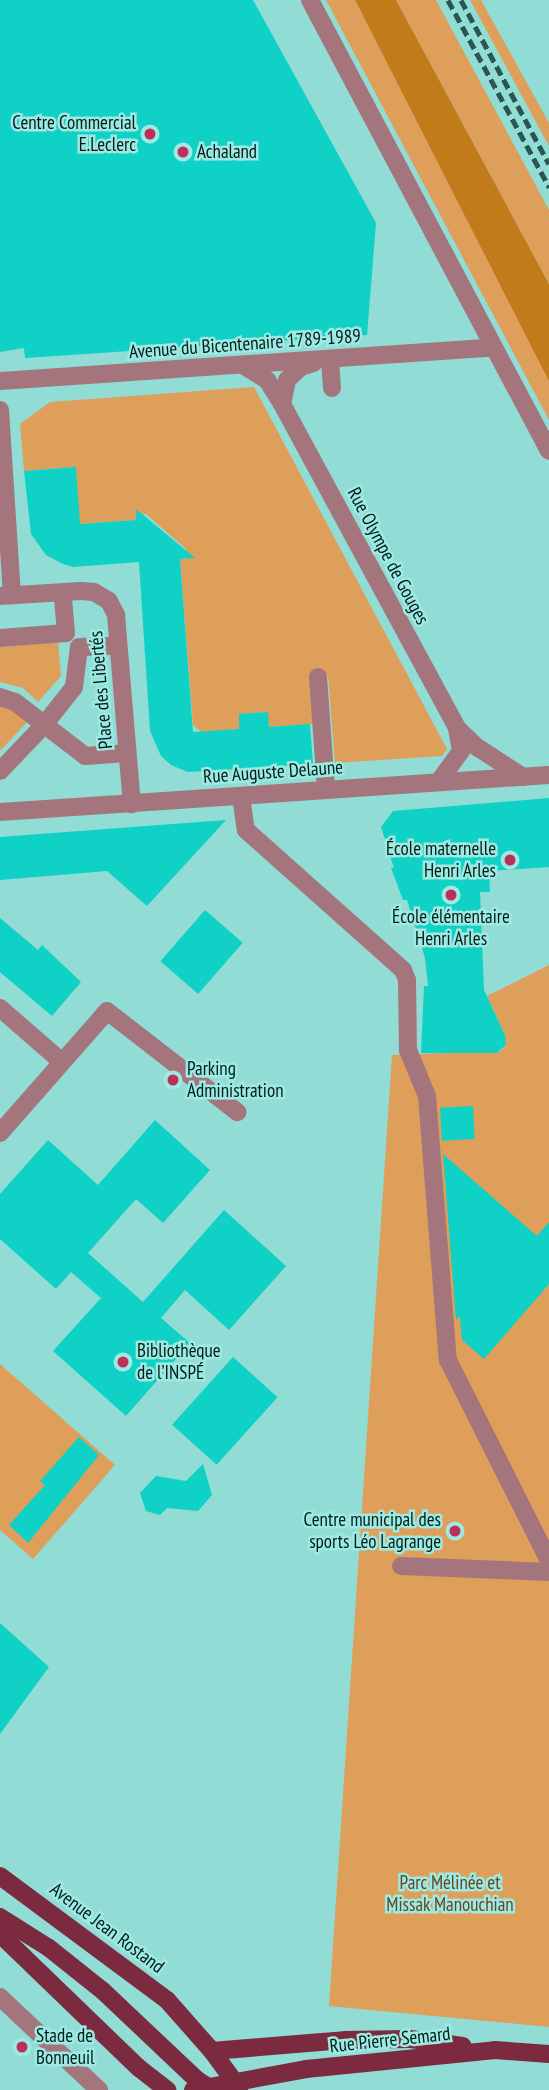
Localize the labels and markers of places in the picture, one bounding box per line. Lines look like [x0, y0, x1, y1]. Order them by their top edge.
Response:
place label: Centre Commercial E.Leclerc [12, 112, 136, 156]
marker: Centre Commercial E.Leclerc [142, 126, 158, 142]
place label: Achaland [197, 141, 257, 163]
marker: Achaland [175, 144, 191, 160]
place label: École maternelle Henri Arles [386, 838, 496, 882]
marker: École maternelle Henri Arles [502, 852, 518, 868]
marker: École élémentaire Henri Arles [443, 887, 459, 903]
place label: École élémentaire Henri Arles [392, 906, 510, 950]
place label: Parking Administration [187, 1058, 284, 1102]
marker: Parking Administration [165, 1072, 181, 1088]
place label: Bibliothèque de l’INSPÉ [137, 1340, 221, 1384]
marker: Bibliothèque de l’INSPÉ [115, 1354, 131, 1370]
place label: Centre municipal des sports Léo Lagrange [304, 1509, 441, 1553]
marker: Centre municipal des sports Léo Lagrange [447, 1523, 463, 1539]
place label: Stade de Bonneuil [36, 2025, 94, 2069]
marker: Stade de Bonneuil [14, 2039, 30, 2055]

